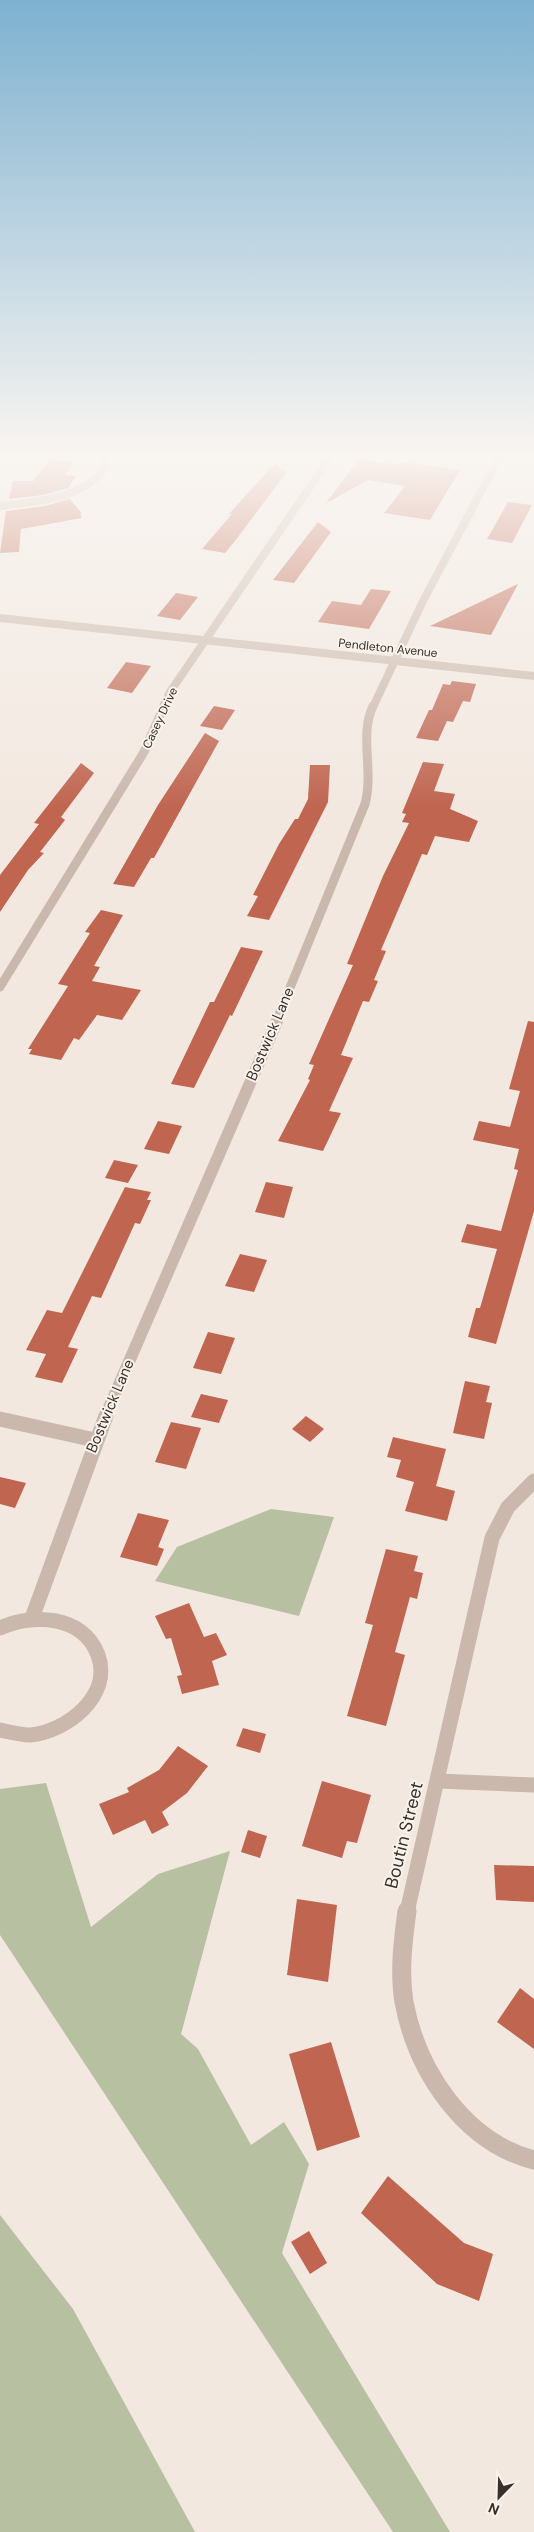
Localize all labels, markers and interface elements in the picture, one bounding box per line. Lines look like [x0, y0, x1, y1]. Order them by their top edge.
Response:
street label: Pendleton Avenue [338, 635, 439, 661]
street label: Casey Drive [139, 685, 181, 751]
street label: Bostwick Lane [241, 984, 299, 1084]
street label: Bostwick Lane [81, 1356, 139, 1456]
street label: Boutin Street [379, 1779, 429, 1891]
north arrow [474, 2472, 524, 2522]
text: N [486, 2499, 502, 2519]

